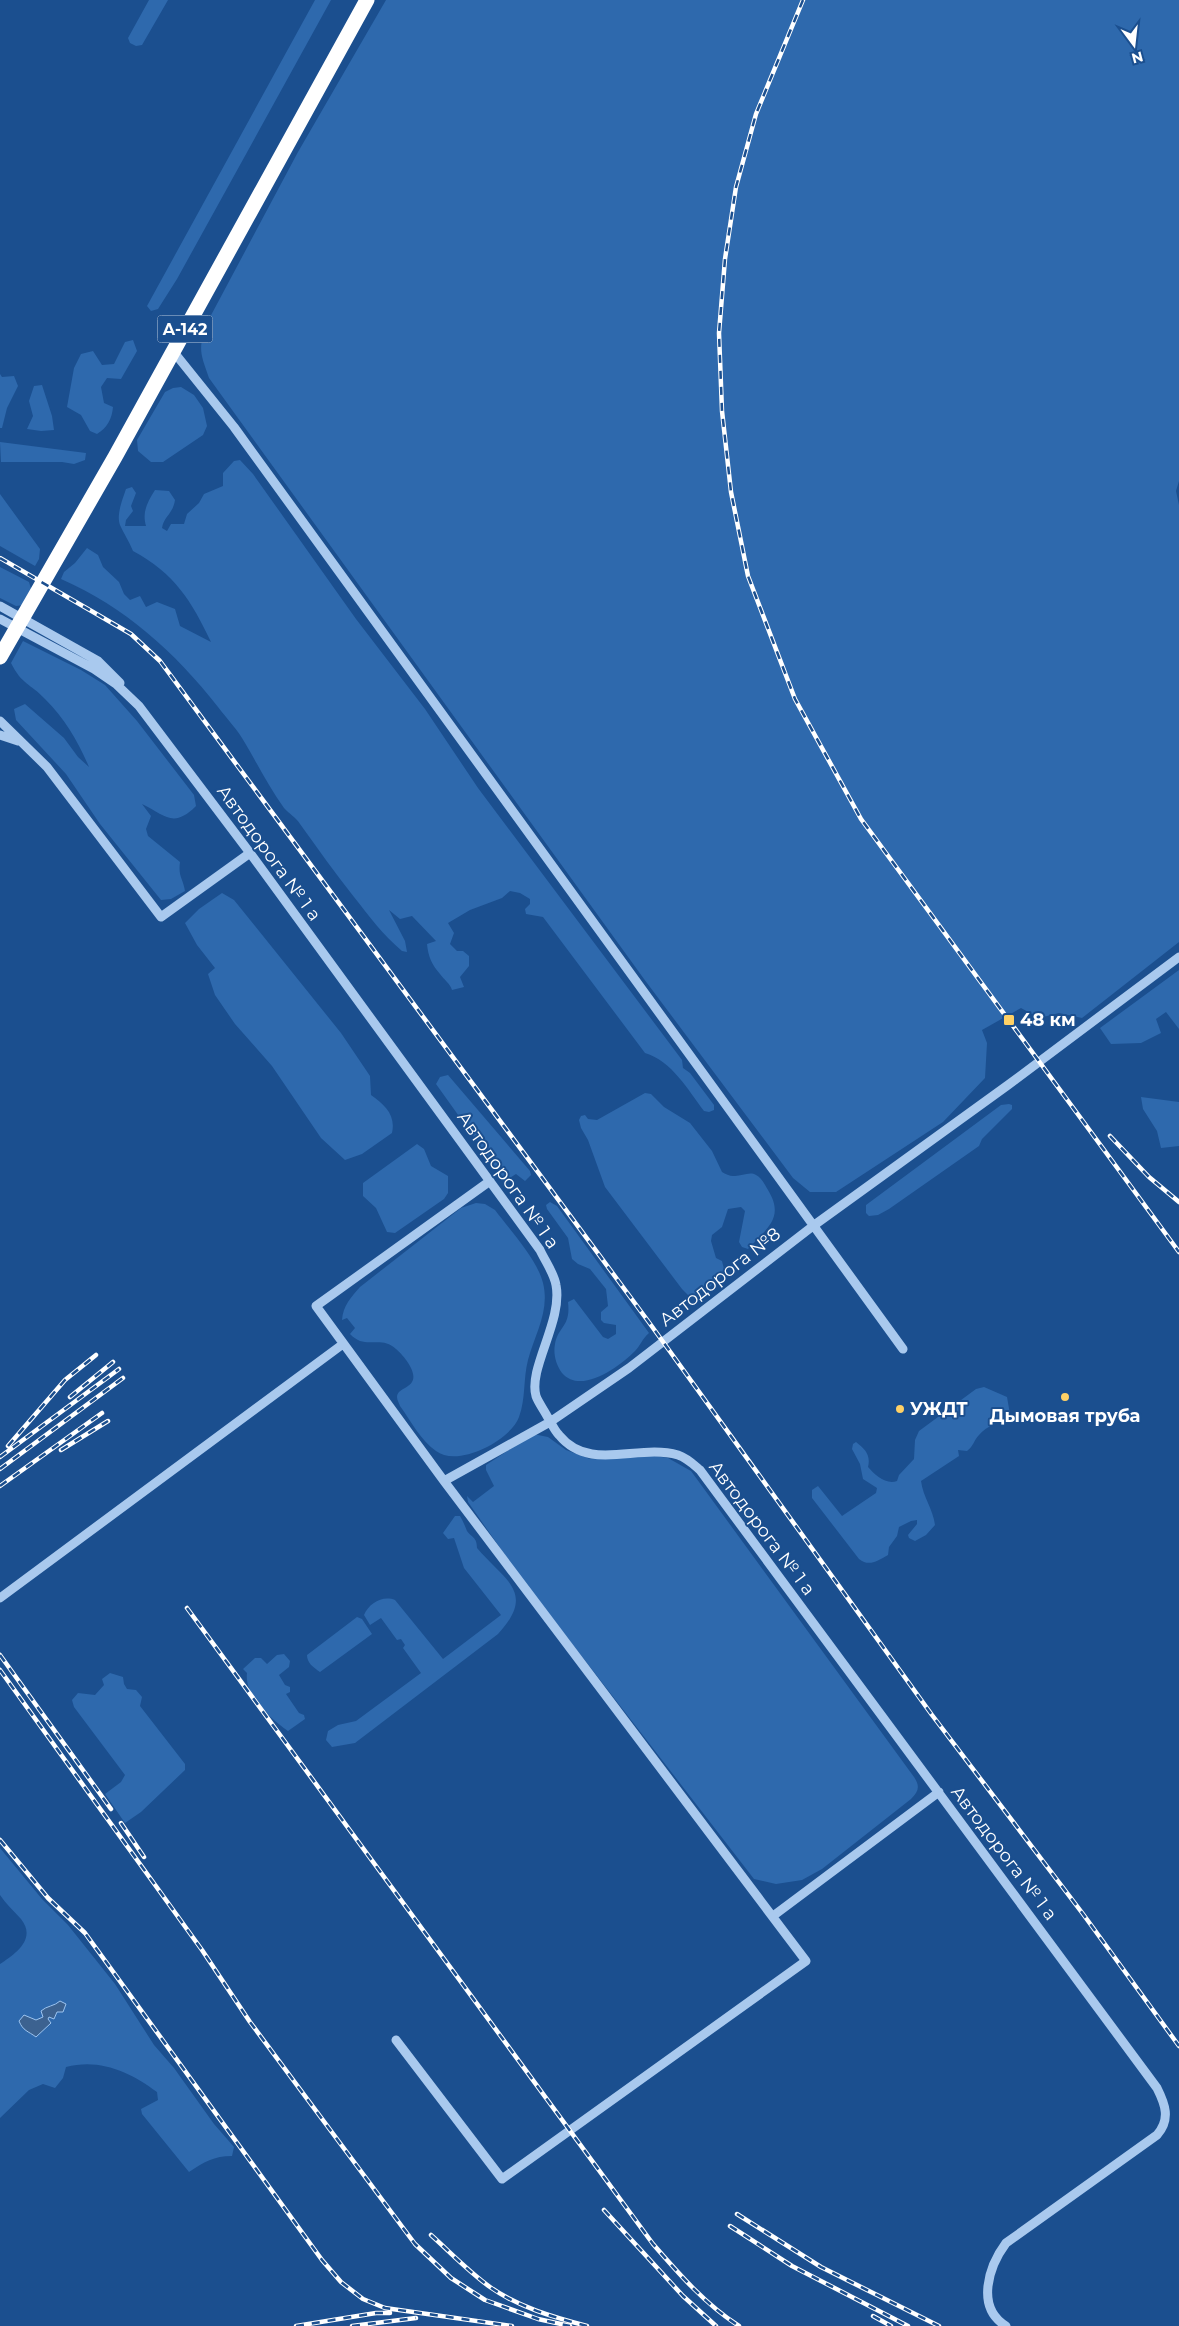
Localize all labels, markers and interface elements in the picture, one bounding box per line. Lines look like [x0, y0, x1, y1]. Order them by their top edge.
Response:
north arrow [1109, 20, 1159, 70]
text: N [1130, 47, 1145, 68]
road number: А-142 [158, 316, 212, 342]
street label: Автодорога № 1 а [212, 781, 326, 925]
place label: 48 км [1020, 1009, 1076, 1031]
marker: 48 км [1002, 1013, 1016, 1027]
street label: Автодорога № 1 а [452, 1107, 564, 1253]
street label: Автодорога №8 [655, 1223, 785, 1331]
marker: Дымовая труба [1059, 1391, 1071, 1403]
place label: УЖДТ [910, 1398, 968, 1420]
marker: УЖДТ [894, 1403, 906, 1415]
place label: Дымовая труба [990, 1405, 1141, 1427]
street label: Автодорога № 1 а [704, 1456, 820, 1600]
street label: Автодорога № 1 а [946, 1781, 1062, 1925]

